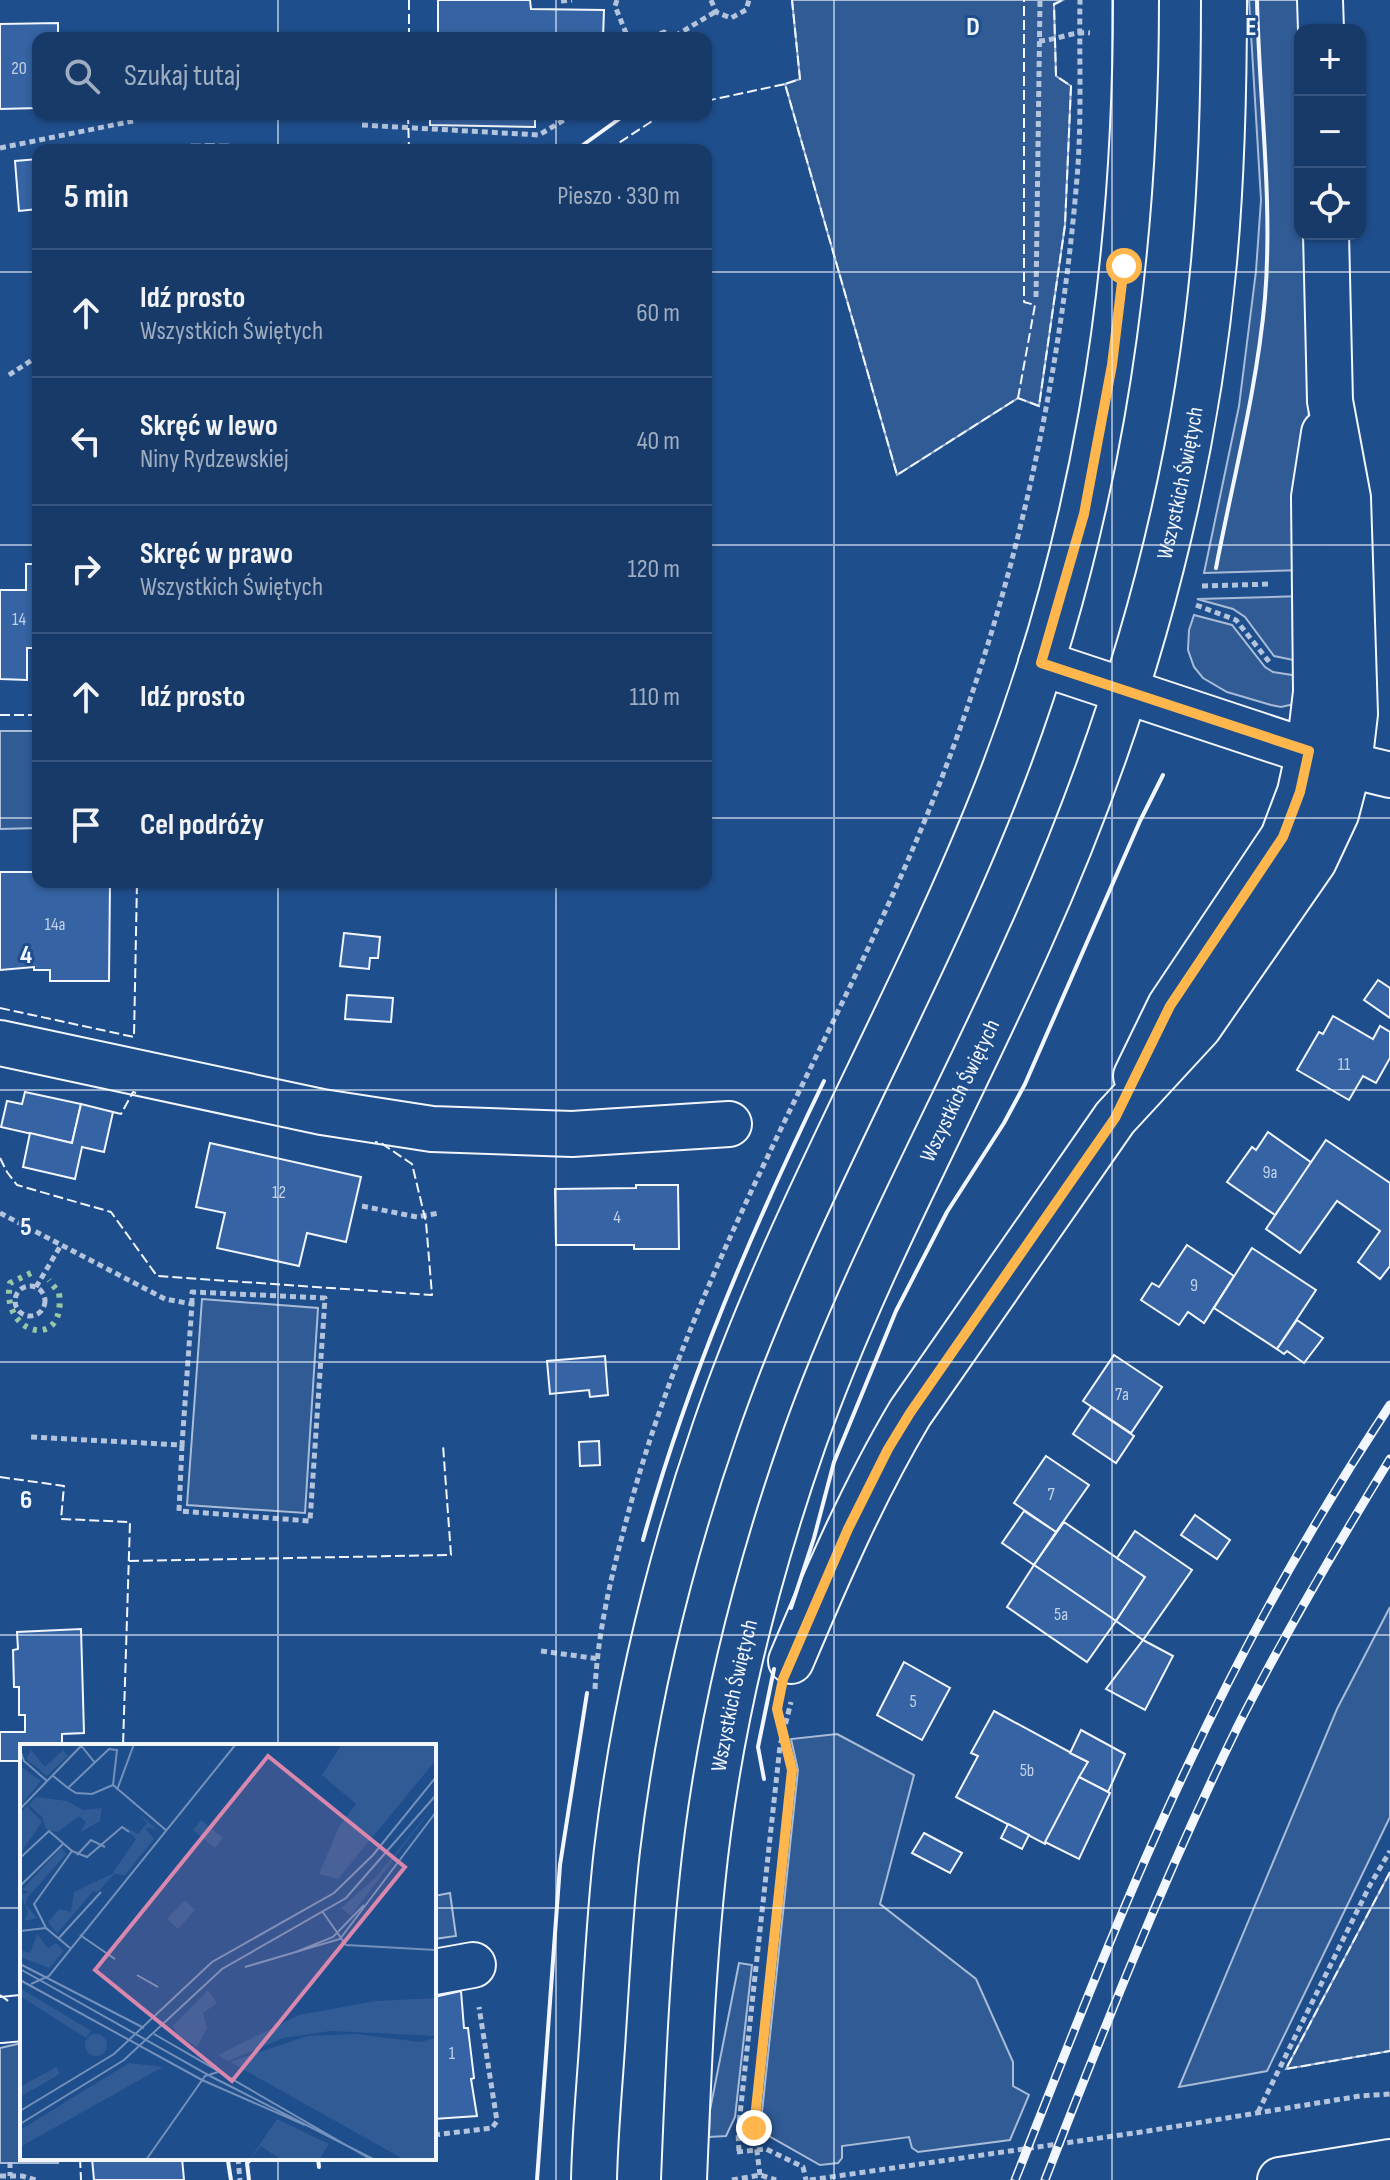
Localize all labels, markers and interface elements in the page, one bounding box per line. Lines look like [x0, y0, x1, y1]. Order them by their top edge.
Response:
text: D [966, 12, 980, 43]
text: E [1245, 12, 1257, 43]
map controls [1294, 24, 1366, 240]
button: + [1294, 24, 1366, 96]
search box [32, 32, 712, 120]
icon: search [60, 54, 104, 98]
house number: 20 [11, 58, 27, 79]
text: Szukaj tutaj [124, 58, 241, 94]
button: − [1294, 96, 1366, 168]
button: locate [1294, 168, 1366, 240]
text: 5 min [64, 176, 129, 217]
text: Pieszo · 330 m [557, 181, 680, 212]
route start [1106, 248, 1142, 284]
text: Idź prosto [140, 280, 245, 316]
icon: ahead [64, 291, 108, 335]
text: 60 m [636, 298, 680, 329]
text: Wszystkich Świętych [140, 316, 323, 347]
street label: Wszystkich Świętych [1151, 405, 1210, 562]
text: Skręć w lewo [140, 408, 278, 444]
icon: left [64, 419, 108, 463]
text: 40 m [637, 426, 680, 457]
text: Niny Rydzewskiej [140, 444, 289, 475]
text: Skręć w prawo [140, 536, 293, 572]
icon: right [64, 547, 108, 591]
text: 120 m [627, 554, 680, 585]
text: Wszystkich Świętych [140, 572, 323, 603]
house number: 14 [12, 609, 26, 630]
icon: ahead [64, 675, 108, 719]
text: Idź prosto [140, 679, 245, 715]
text: 110 m [629, 682, 680, 713]
icon: arrive [64, 803, 108, 847]
text: Cel podróży [140, 807, 264, 843]
house number: 14a [45, 914, 65, 935]
text: 4 [20, 940, 32, 971]
street label: Wszystkich Świętych [915, 1015, 1006, 1167]
house number: 11 [1338, 1054, 1351, 1075]
house number: 9a [1263, 1162, 1278, 1183]
house number: 12 [272, 1182, 286, 1203]
house number: 4 [613, 1207, 621, 1228]
text: 5 [20, 1212, 32, 1243]
house number: 9 [1190, 1275, 1198, 1296]
house number: 7a [1115, 1384, 1129, 1405]
house number: 7 [1047, 1484, 1055, 1505]
text: 6 [20, 1485, 32, 1516]
house number: 5a [1054, 1604, 1068, 1625]
street label: Wszystkich Świętych [705, 1617, 764, 1774]
house number: 5 [909, 1691, 917, 1712]
inset map [20, 1744, 436, 2160]
house number: 5b [1020, 1760, 1034, 1781]
house number: 1 [449, 2043, 456, 2064]
route end [736, 2110, 772, 2146]

